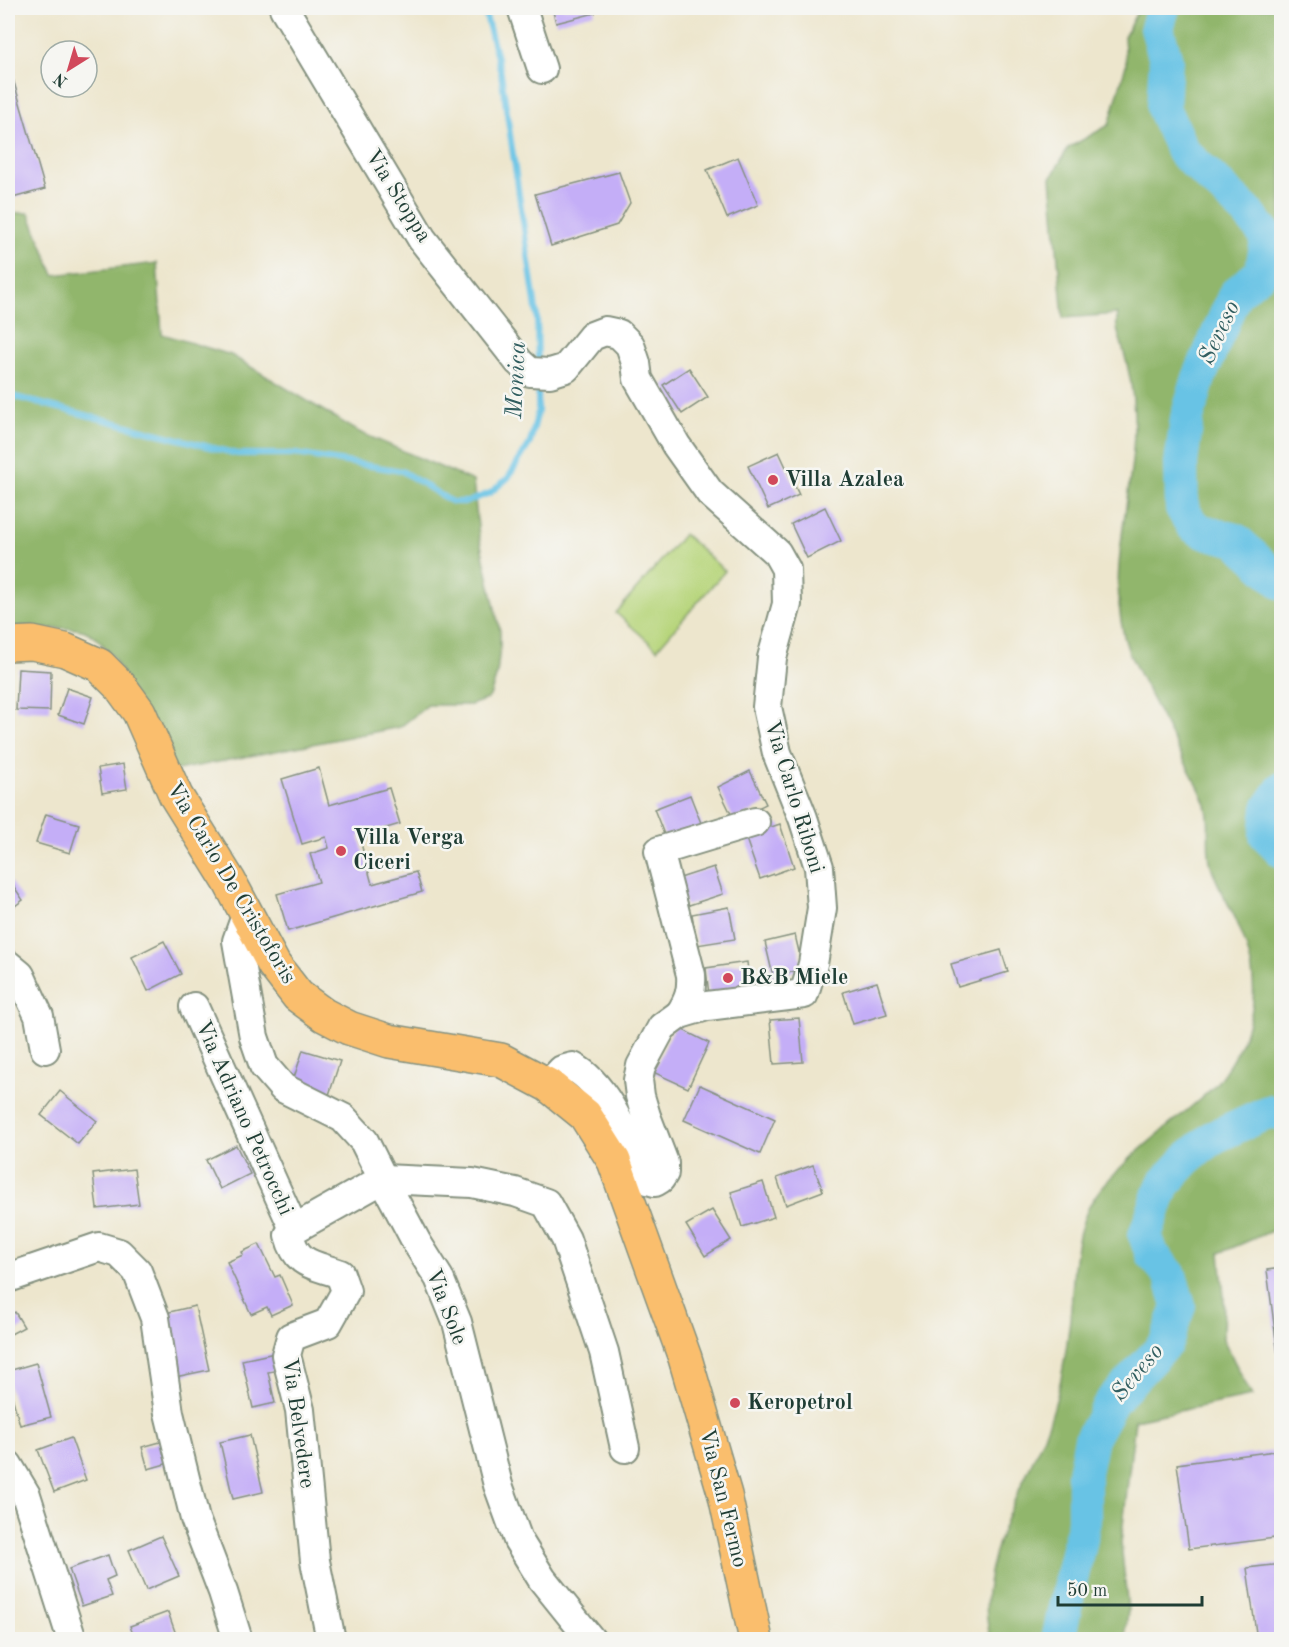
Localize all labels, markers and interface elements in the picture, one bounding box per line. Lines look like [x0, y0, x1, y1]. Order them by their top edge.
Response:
north arrow [39, 39, 99, 99]
text: N [51, 69, 71, 89]
street label: Via Stoppa [361, 146, 435, 246]
water label: Seveso [1195, 298, 1245, 368]
water label: Monica [503, 341, 531, 420]
place label: Villa Azalea [785, 469, 904, 491]
marker: Villa Azalea [766, 473, 780, 487]
street label: Via Carlo Riboni [760, 718, 828, 876]
street label: Via Carlo De Cristoforis [162, 778, 300, 988]
place label: Villa Verga Ciceri [353, 827, 464, 874]
marker: Villa Verga Ciceri [334, 844, 348, 858]
place label: B&B Miele [740, 967, 848, 989]
marker: B&B Miele [721, 971, 735, 985]
street label: Via Adriano Petrocchi [191, 1017, 297, 1219]
street label: Via Sole [421, 1266, 471, 1348]
water label: Seveso [1107, 1340, 1169, 1406]
street label: Via Belvedere [278, 1356, 318, 1490]
place label: Keropetrol [747, 1392, 853, 1414]
marker: Keropetrol [728, 1396, 742, 1410]
street label: Via San Fermo [695, 1426, 751, 1570]
scale bar [1058, 1569, 1202, 1607]
text: 50 m [1067, 1582, 1107, 1600]

